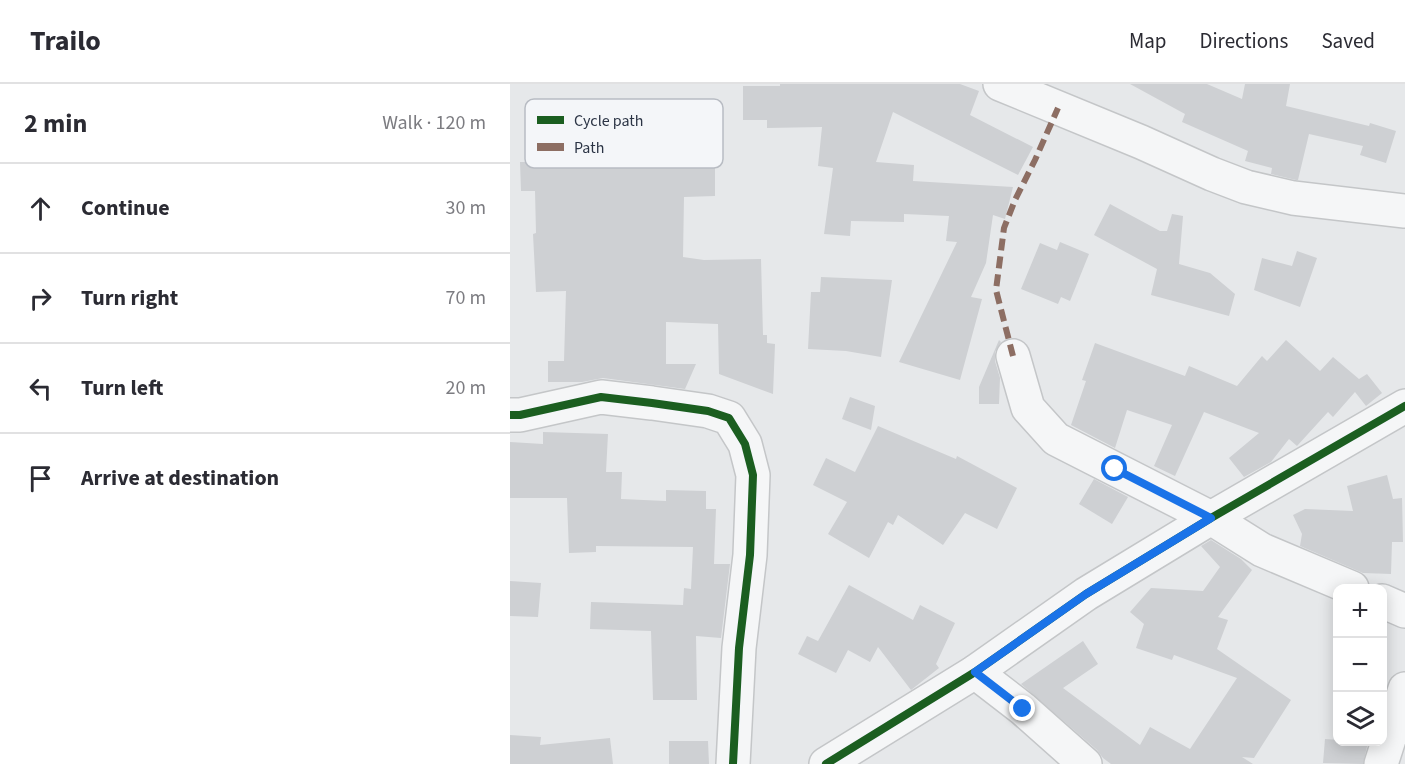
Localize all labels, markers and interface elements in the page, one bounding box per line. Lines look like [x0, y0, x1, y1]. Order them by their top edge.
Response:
text: Trailo [30, 21, 101, 61]
text: Map [1129, 26, 1167, 56]
text: Directions [1200, 26, 1288, 56]
text: Saved [1321, 26, 1375, 56]
legend [525, 99, 723, 168]
text: 2 min [24, 105, 87, 142]
text: Walk · 120 m [382, 109, 486, 137]
text: Cycle path [574, 110, 643, 132]
text: Path [574, 137, 604, 159]
icon: ahead [24, 192, 57, 225]
text: Continue [81, 192, 170, 224]
text: 30 m [446, 194, 486, 222]
icon: right [24, 282, 57, 315]
text: Turn right [81, 282, 178, 314]
text: 70 m [446, 284, 486, 312]
icon: left [24, 372, 57, 405]
text: Turn left [81, 372, 163, 404]
text: 20 m [446, 374, 486, 402]
route start [1101, 455, 1127, 481]
icon: arrive [24, 462, 57, 495]
text: Arrive at destination [81, 462, 279, 494]
map controls [1333, 584, 1387, 746]
button: + [1333, 584, 1387, 638]
button: − [1333, 638, 1387, 692]
button: layers [1333, 692, 1387, 746]
route end [1009, 695, 1035, 721]

